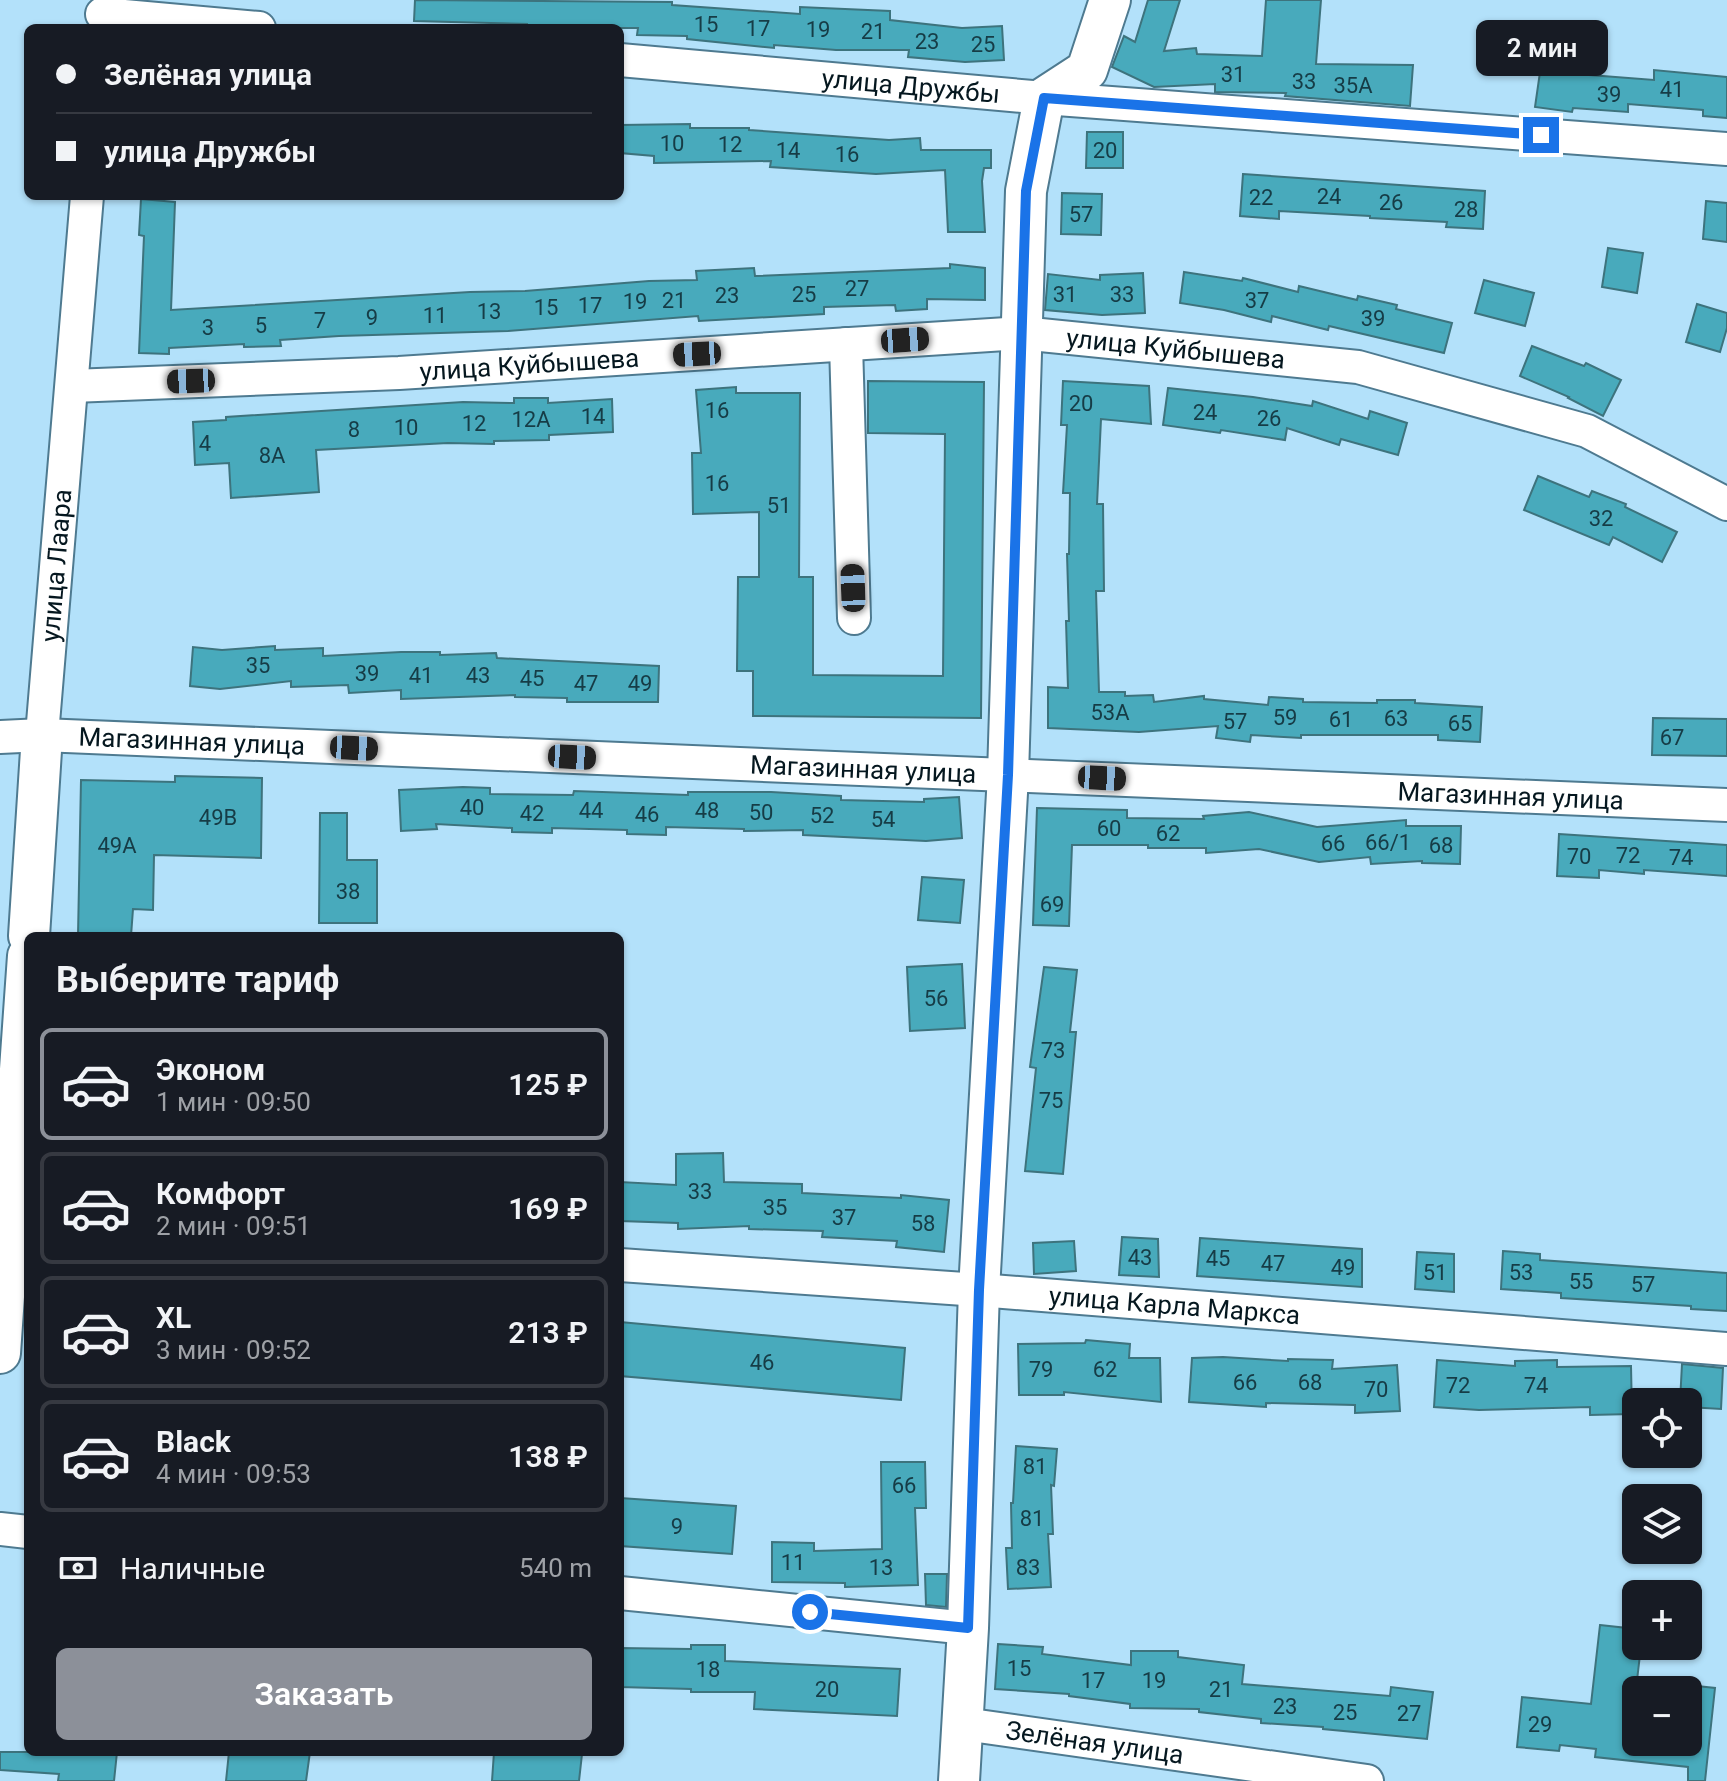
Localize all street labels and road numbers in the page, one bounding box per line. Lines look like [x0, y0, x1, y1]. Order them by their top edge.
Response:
street label: улица Дружбы [821, 63, 1001, 109]
street label: улица Куйбышева [1065, 323, 1287, 375]
street label: улица Куйбышева [419, 343, 640, 387]
street label: улица Лаара [35, 488, 77, 643]
street label: Магазинная улица [78, 722, 306, 761]
street label: Магазинная улица [749, 749, 977, 789]
street label: Магазинная улица [1397, 776, 1624, 816]
street label: улица Карла Маркса [1048, 1281, 1301, 1330]
street label: Зелёная улица [1004, 1715, 1186, 1770]

